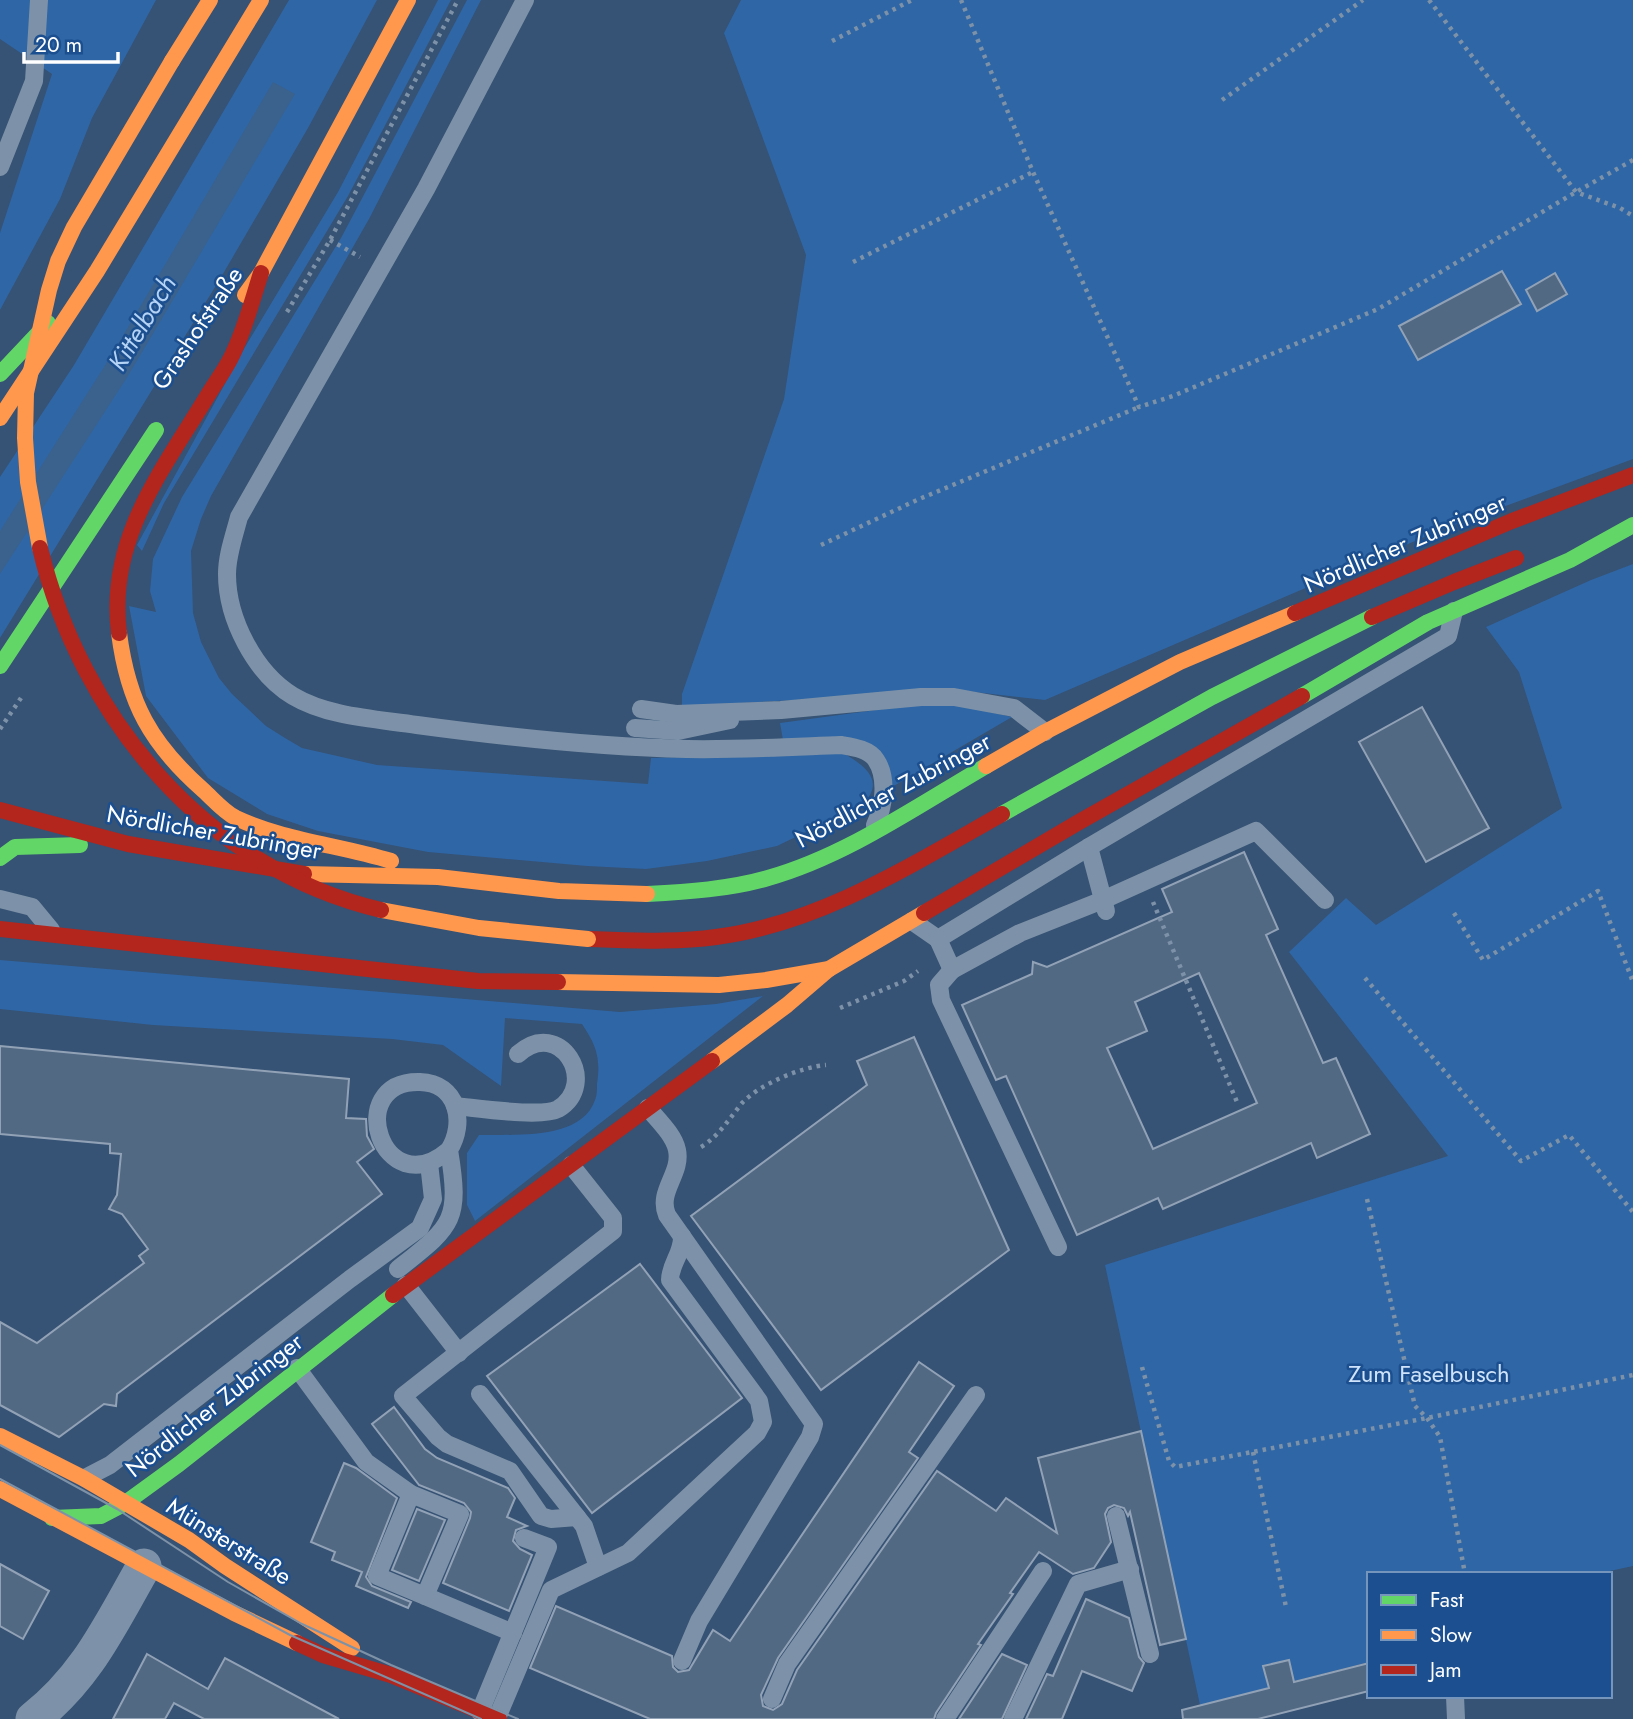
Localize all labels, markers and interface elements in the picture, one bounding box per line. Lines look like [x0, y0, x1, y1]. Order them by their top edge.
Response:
scale bar [24, 21, 119, 65]
text: 20 m [35, 30, 82, 60]
street label: Grashofstraße [143, 259, 251, 397]
water label: Kittelbach [98, 268, 186, 378]
street label: Nördlicher Zubringer [1298, 484, 1513, 602]
street label: Nördlicher Zubringer [789, 723, 998, 856]
street label: Nördlicher Zubringer [104, 796, 325, 868]
street label: Nördlicher Zubringer [118, 1324, 311, 1486]
park label: Zum Faselbusch [1348, 1356, 1510, 1391]
street label: Münsterstraße [160, 1489, 298, 1593]
legend [1367, 1572, 1612, 1698]
text: Fast [1430, 1585, 1463, 1615]
text: Slow [1430, 1620, 1472, 1650]
text: Jam [1427, 1655, 1462, 1685]

